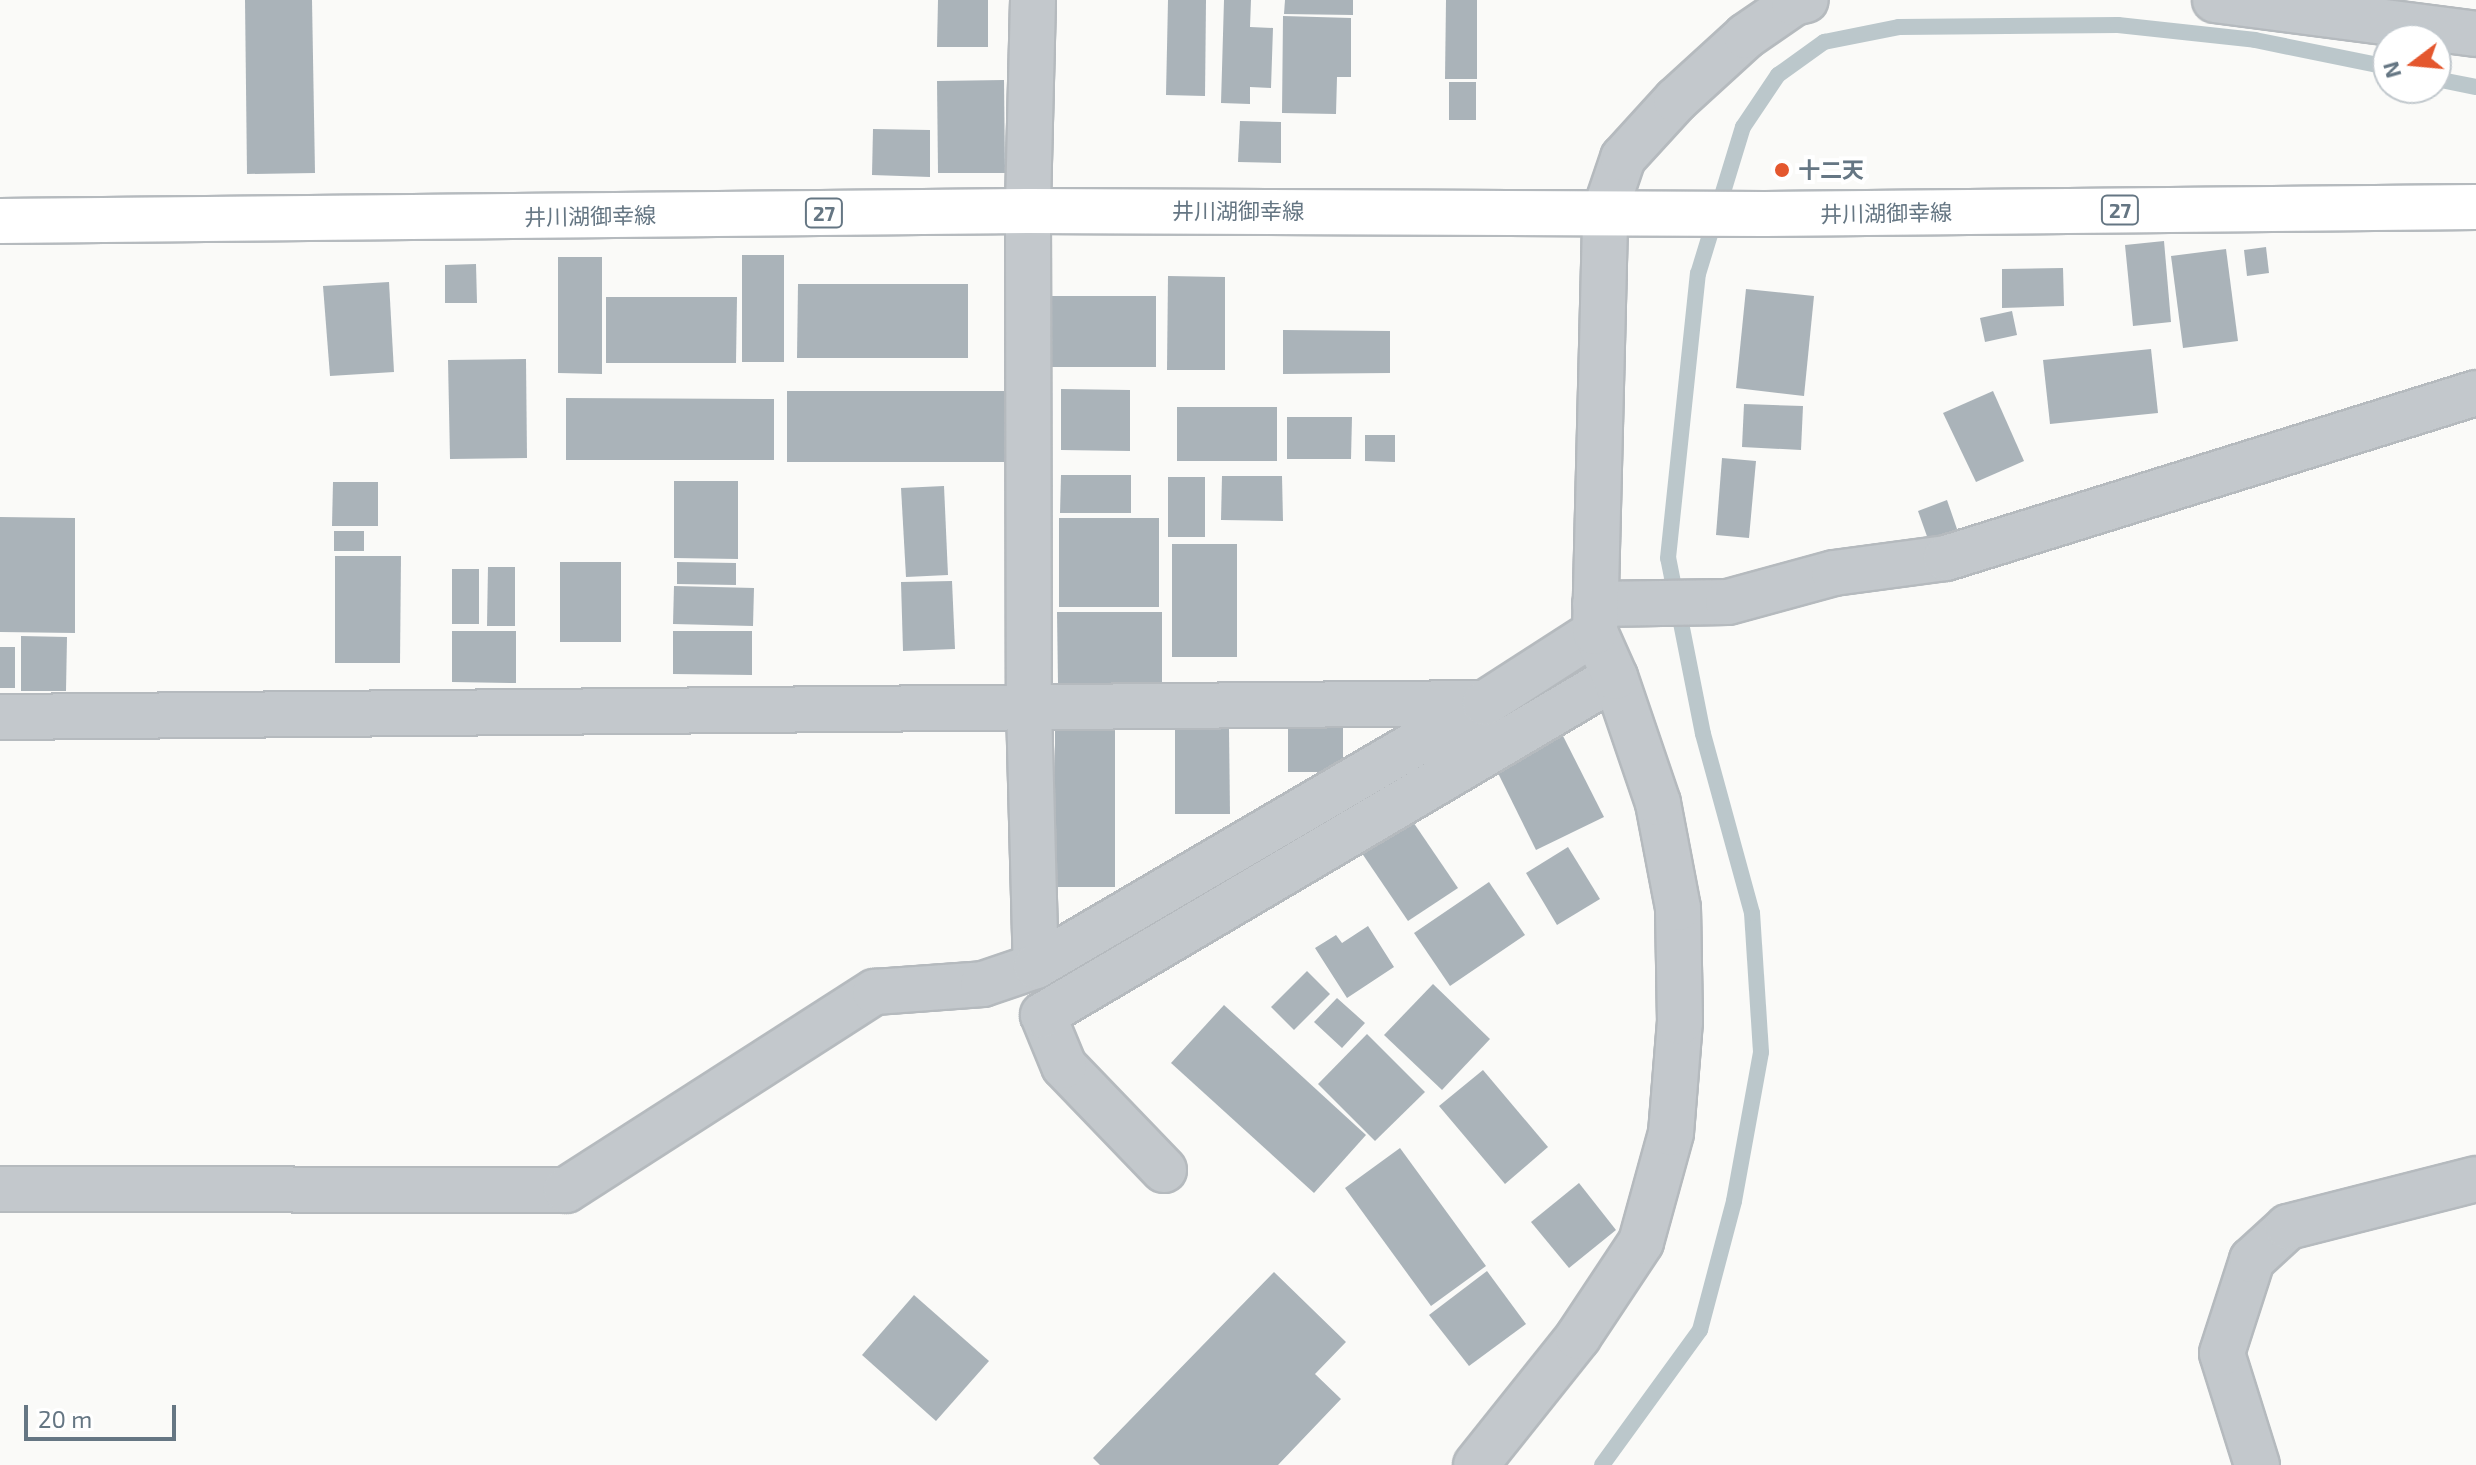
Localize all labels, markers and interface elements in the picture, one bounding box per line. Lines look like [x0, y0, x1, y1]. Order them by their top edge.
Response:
north arrow [2372, 24, 2452, 104]
text: N [2376, 59, 2406, 81]
place label: 十二天 [1798, 157, 1864, 183]
marker: 十二天 [1773, 161, 1791, 179]
road number: 27 [2100, 194, 2140, 226]
road number: 27 [804, 197, 844, 229]
street label: 井川湖御幸線 [1172, 198, 1304, 224]
street label: 井川湖御幸線 [1820, 199, 1952, 227]
street label: 井川湖御幸線 [524, 202, 656, 230]
scale bar [28, 1389, 180, 1439]
text: 20 m [38, 1404, 92, 1433]

